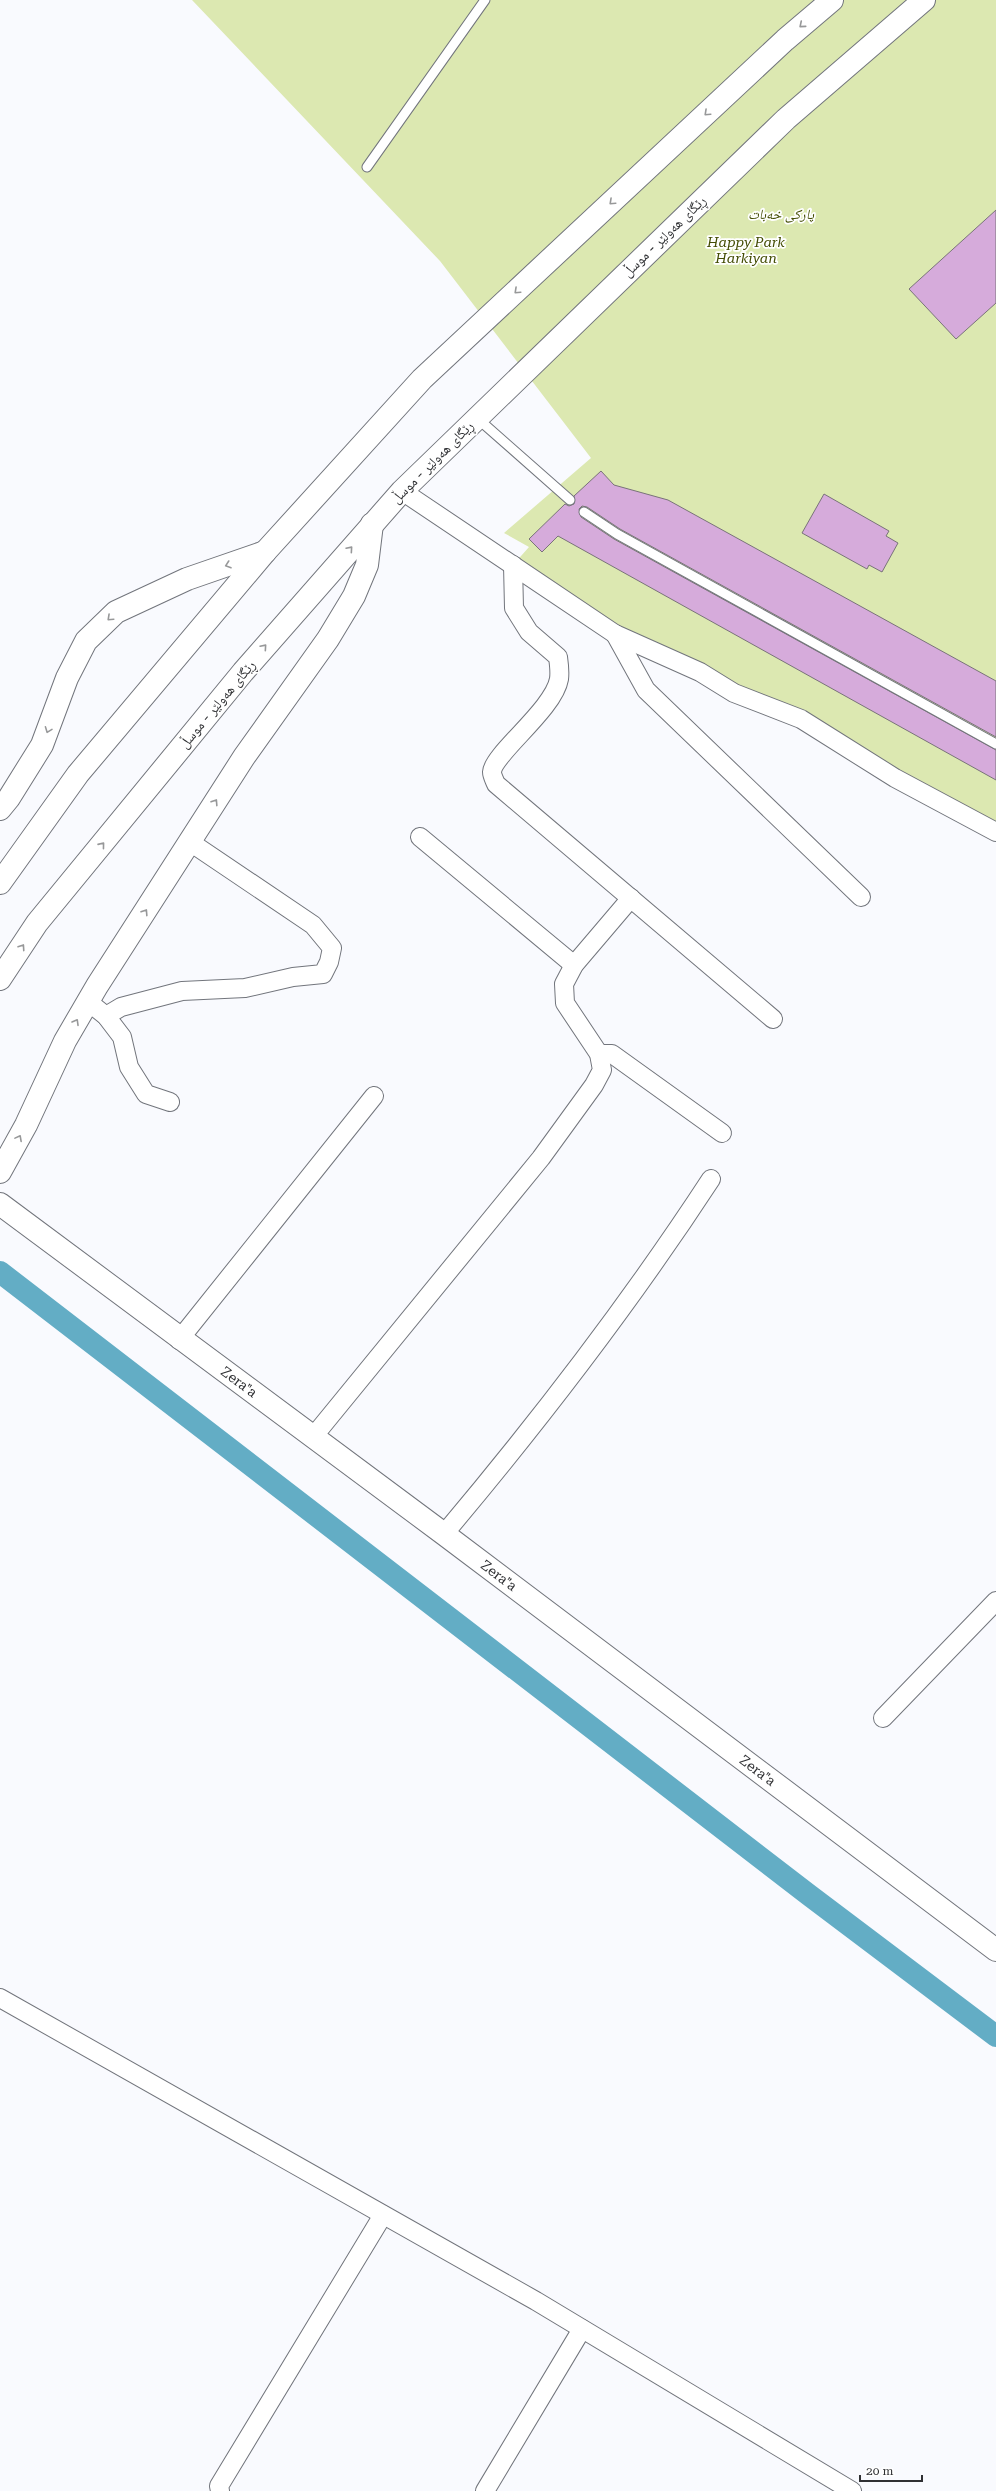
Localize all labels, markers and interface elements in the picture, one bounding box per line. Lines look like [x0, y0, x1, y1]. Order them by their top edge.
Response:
one-way arrow [800, 21, 807, 28]
one-way arrow [704, 109, 712, 116]
street label: ڕێگای هەولێر - موسڵ [619, 192, 712, 283]
one-way arrow [609, 197, 617, 205]
park label: پارکی خەبات [748, 206, 814, 223]
park label: Happy Park Harkiyan [706, 234, 785, 266]
one-way arrow [514, 286, 522, 294]
street label: ڕێگای هەولێر - موسڵ [387, 417, 479, 509]
one-way arrow [345, 546, 352, 554]
one-way arrow [224, 560, 231, 569]
one-way arrow [107, 613, 115, 621]
one-way arrow [260, 644, 267, 652]
street label: ڕێگای هەولێر - موسڵ [175, 656, 261, 754]
one-way arrow [44, 726, 52, 733]
one-way arrow [211, 799, 218, 806]
one-way arrow [97, 842, 104, 849]
one-way arrow [141, 909, 148, 916]
one-way arrow [17, 944, 24, 951]
one-way arrow [72, 1019, 79, 1026]
one-way arrow [14, 1135, 21, 1142]
street label: Zera"a [218, 1363, 261, 1401]
street label: Zera"a [478, 1557, 520, 1594]
street label: Zera"a [737, 1752, 779, 1789]
scale bar [860, 2457, 922, 2483]
text: 20 m [866, 2464, 893, 2478]

